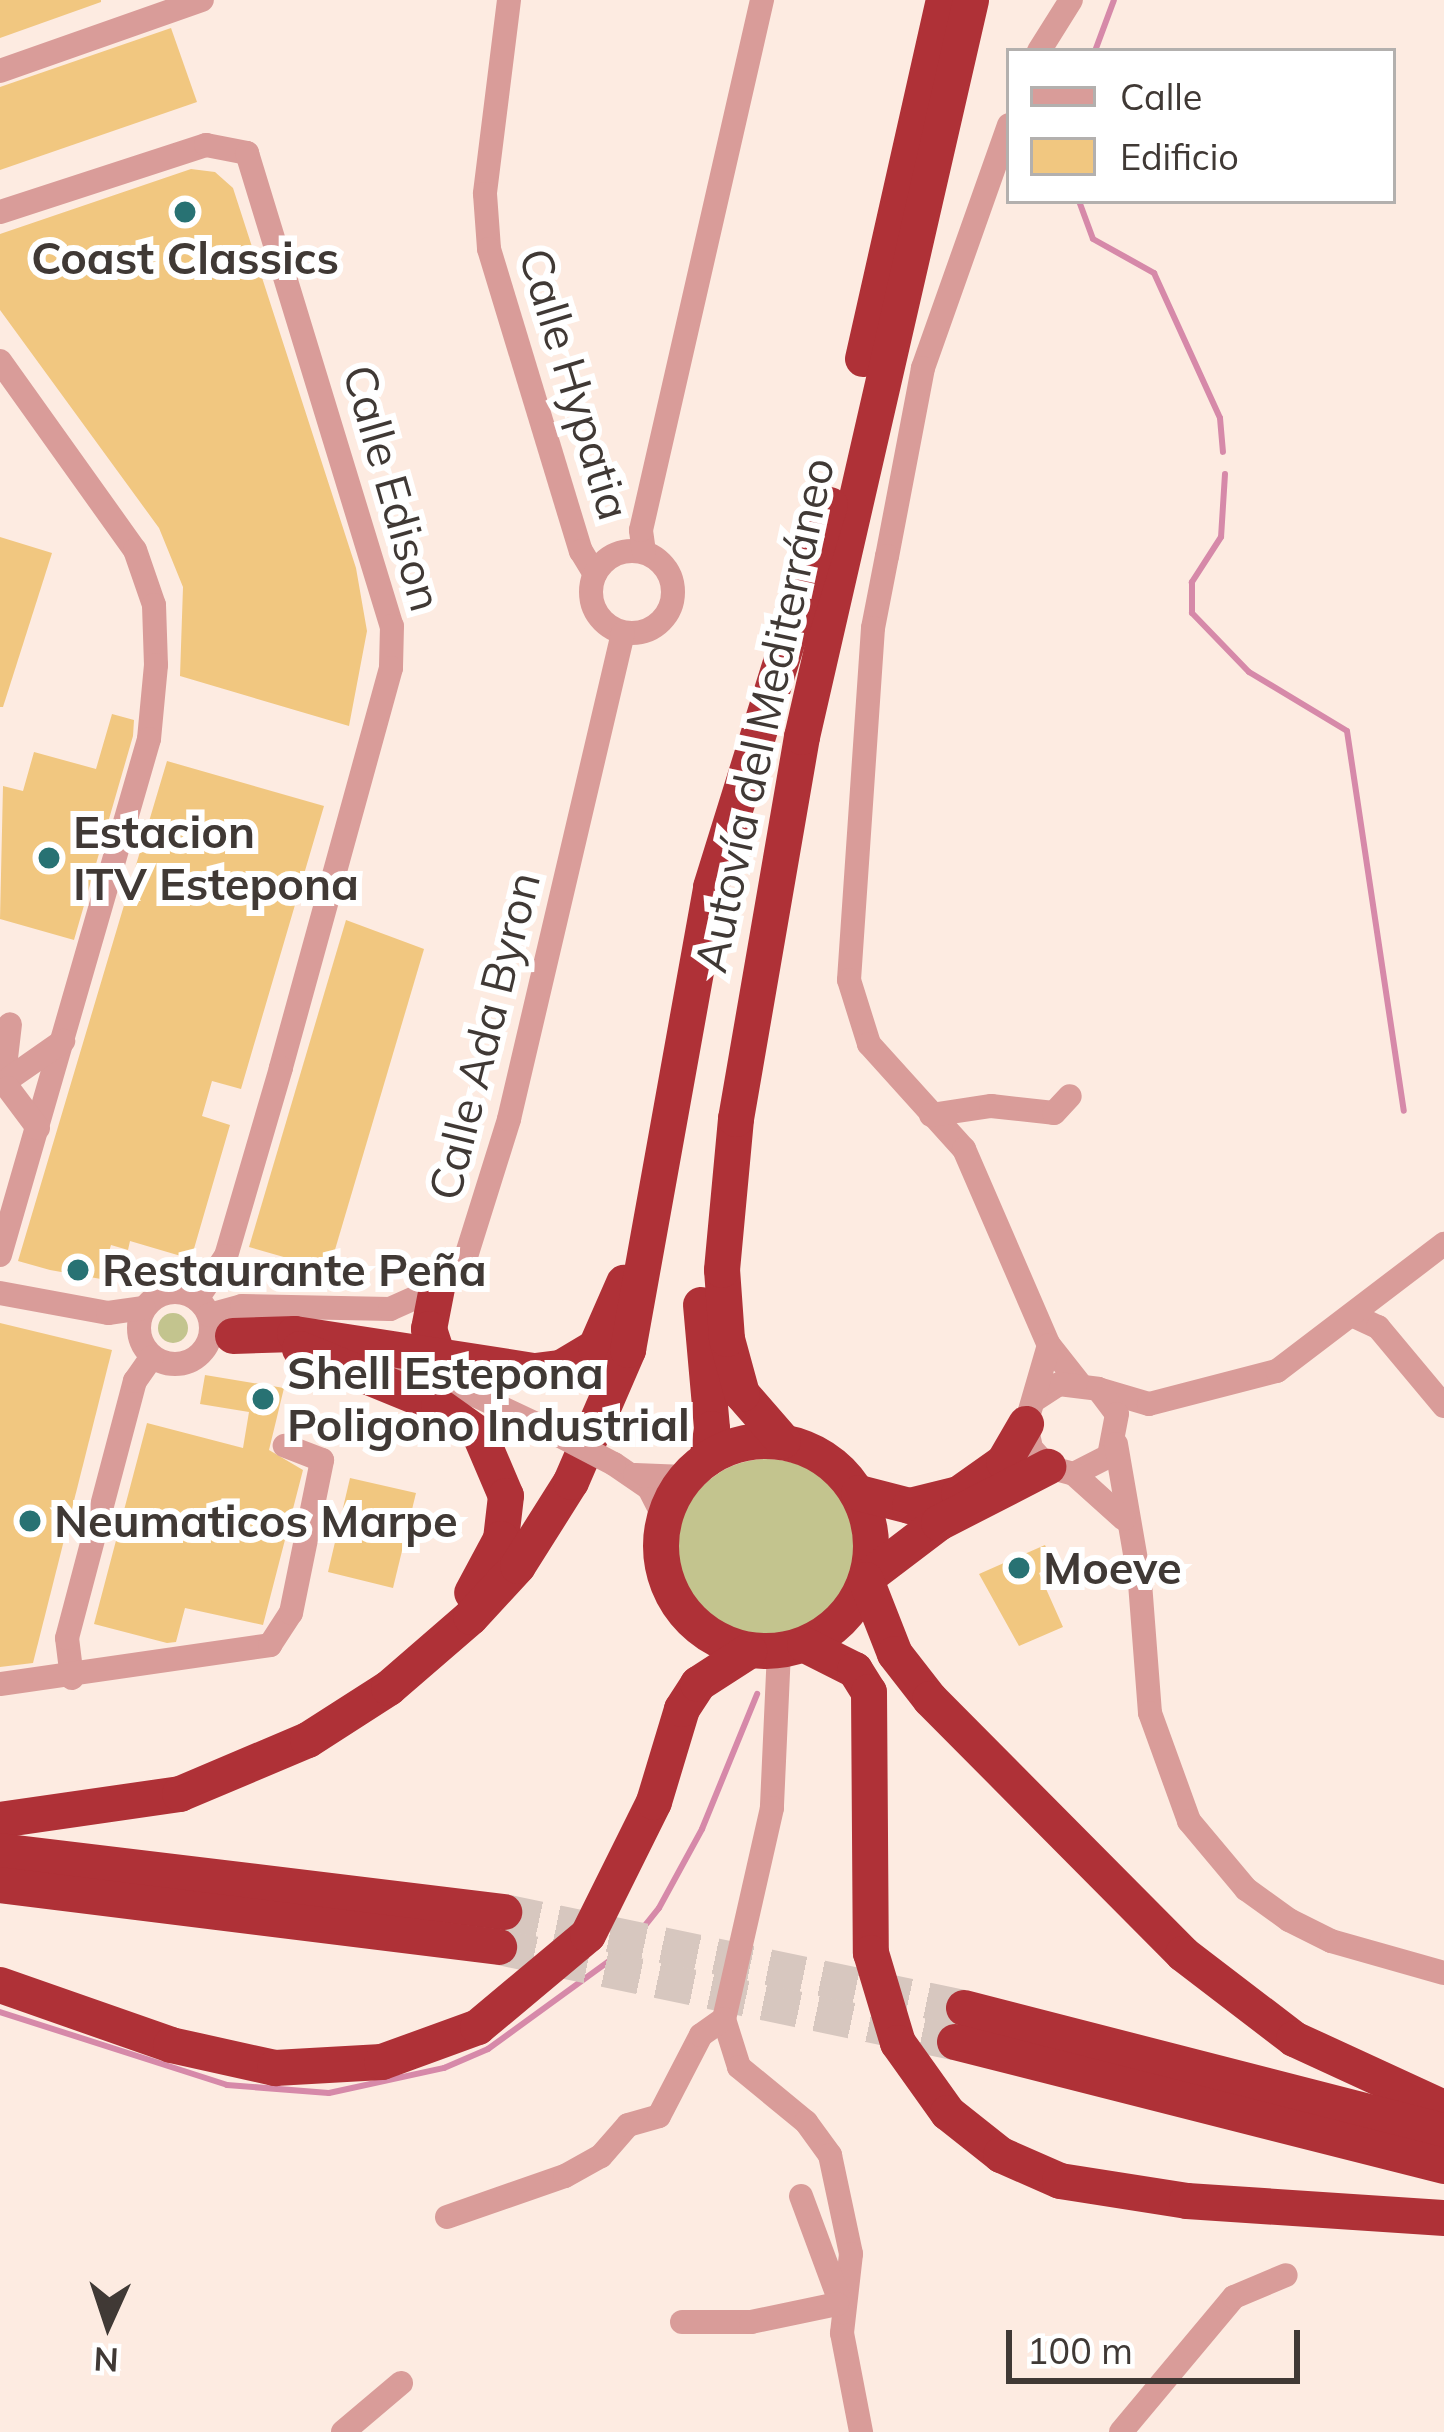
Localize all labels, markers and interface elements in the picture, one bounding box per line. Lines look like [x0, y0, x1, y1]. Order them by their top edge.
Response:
legend [1006, 48, 1396, 204]
text: Calle [1120, 74, 1202, 119]
text: Edificio [1120, 134, 1239, 179]
marker: Coast Classics [172, 199, 198, 225]
place label: Coast Classics [31, 231, 339, 285]
street label: Calle Hypatia [508, 242, 642, 526]
street label: Calle Edison [332, 359, 454, 617]
street label: Autovía del Mediterráneo [683, 453, 845, 977]
place label: Estacion ITV Estepona [73, 805, 359, 911]
marker: Estacion ITV Estepona [36, 845, 62, 871]
street label: Calle Ada Byron [417, 867, 551, 1205]
place label: Restaurante Peña [102, 1243, 487, 1297]
marker: Restaurante Peña [65, 1257, 91, 1283]
place label: Shell Estepona Poligono Industrial [287, 1346, 690, 1452]
marker: Shell Estepona Poligono Industrial [250, 1386, 276, 1412]
place label: Neumaticos Marpe [54, 1494, 458, 1548]
marker: Neumaticos Marpe [17, 1508, 43, 1534]
place label: Moeve [1043, 1541, 1182, 1595]
marker: Moeve [1006, 1555, 1032, 1581]
north arrow [48, 2264, 168, 2384]
scale bar [1012, 2306, 1306, 2380]
text: 100 m [1027, 2328, 1133, 2373]
text: N [93, 2339, 120, 2382]

